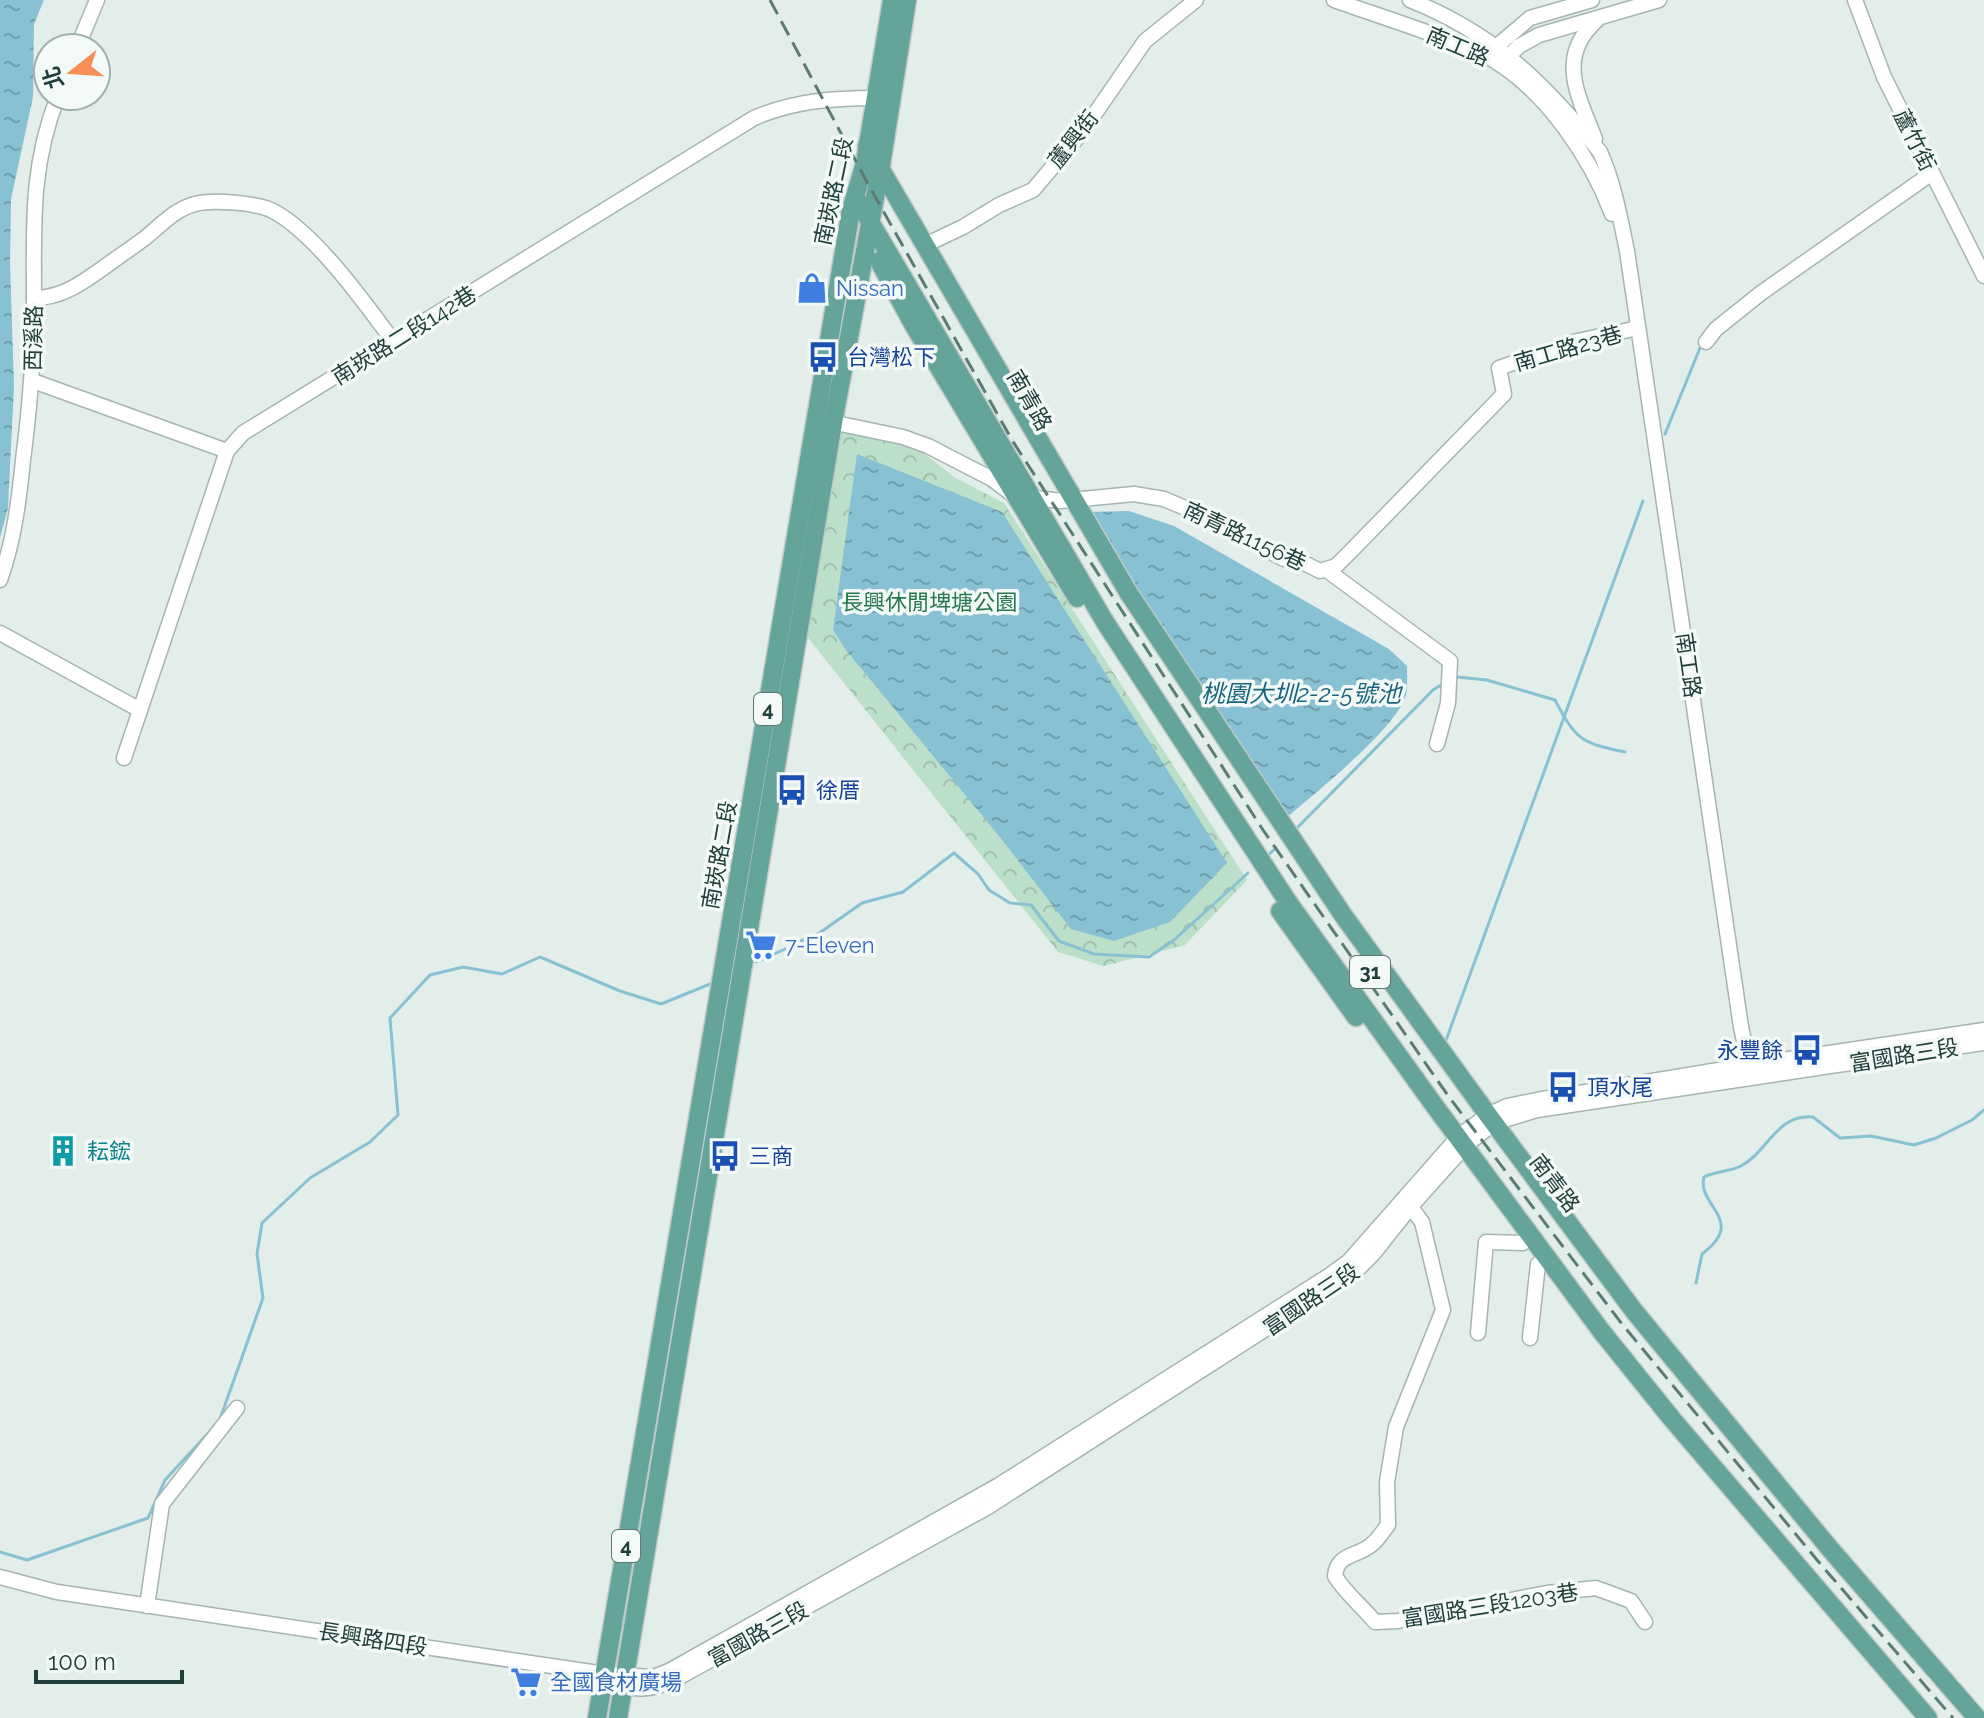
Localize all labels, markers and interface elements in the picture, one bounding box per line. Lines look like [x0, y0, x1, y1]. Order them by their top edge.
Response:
street label: 南工路 [1423, 21, 1493, 71]
north arrow [32, 32, 112, 112]
text: 北 [37, 64, 69, 92]
street label: 蘆興街 [1042, 105, 1104, 173]
street label: 蘆竹街 [1888, 105, 1942, 175]
street label: 南崁路二段 [809, 134, 857, 248]
shop icon: Nissan [795, 271, 829, 305]
place label: Nissan [836, 275, 904, 301]
street label: 南崁路二段142巷 [327, 280, 481, 390]
street label: 西溪路 [19, 305, 47, 371]
street label: 南工路23巷 [1511, 320, 1625, 376]
bus stop icon: 台灣松下 [806, 340, 840, 374]
place label: 台灣松下 [847, 344, 935, 370]
street label: 南青路 [1002, 365, 1058, 435]
street label: 南青路1156巷 [1180, 496, 1310, 576]
park label: 長興休閒埤塘公園 [841, 589, 1017, 615]
street label: 南工路 [1672, 631, 1706, 699]
water label: 桃園大圳2-2-5號池 [1201, 679, 1404, 708]
road number: 4 [754, 693, 782, 725]
bus stop icon: 徐厝 [775, 773, 809, 807]
place label: 徐厝 [816, 777, 860, 803]
street label: 南崁路二段 [697, 799, 741, 911]
supermarket icon: 7-Eleven [744, 928, 778, 962]
place label: 7-Eleven [785, 932, 874, 958]
road number: 31 [1350, 956, 1390, 988]
bus stop icon: 永豐餘 [1790, 1033, 1824, 1067]
street label: 富國路三段 [1848, 1034, 1960, 1076]
place label: 永豐餘 [1717, 1037, 1783, 1063]
bus stop icon: 頂水尾 [1546, 1070, 1580, 1104]
place label: 頂水尾 [1587, 1074, 1653, 1100]
building icon: 耘鋐 [46, 1134, 80, 1168]
place label: 耘鋐 [87, 1138, 131, 1164]
bus stop icon: 三商 [708, 1139, 742, 1173]
place label: 三商 [749, 1143, 793, 1169]
street label: 南青路 [1525, 1149, 1585, 1217]
street label: 富國路三段 [1258, 1257, 1364, 1341]
road number: 4 [612, 1530, 640, 1562]
street label: 富國路三段1203巷 [1400, 1578, 1580, 1632]
street label: 富國路三段 [704, 1596, 812, 1672]
street label: 長興路四段 [317, 1618, 429, 1660]
scale bar [36, 1634, 182, 1684]
text: 100 m [48, 1647, 116, 1676]
supermarket icon: 全國食材廣場 [509, 1665, 543, 1699]
place label: 全國食材廣場 [550, 1669, 682, 1695]

